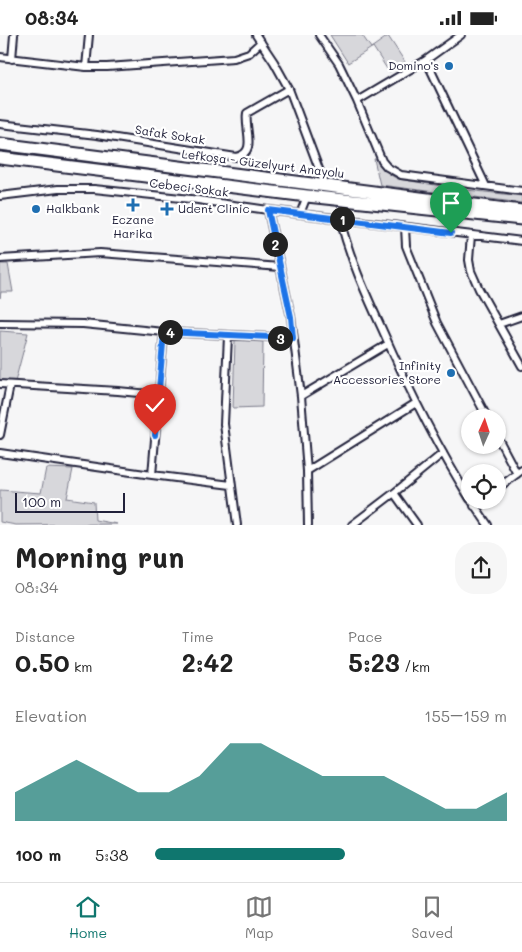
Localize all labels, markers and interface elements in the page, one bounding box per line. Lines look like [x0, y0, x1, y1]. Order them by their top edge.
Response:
text: 08:34 [25, 5, 78, 30]
place label: Domino's [388, 57, 439, 73]
marker: Domino's [443, 60, 455, 72]
street label: Safak Sokak [134, 121, 206, 147]
street label: Lefkoşa - Güzelyurt Anayolu [181, 145, 345, 181]
street label: Cebeci Sokak [149, 174, 230, 200]
pin [430, 182, 472, 233]
icon: arrive [437, 189, 465, 217]
marker: Eczane Harika [127, 199, 139, 211]
place label: Halkbank [46, 200, 100, 216]
place label: Udent Clinic [178, 200, 249, 216]
marker: Udent Clinic [160, 202, 174, 216]
marker: Halkbank [30, 203, 42, 215]
pin: 1 [330, 207, 354, 231]
text: 1 [339, 210, 346, 229]
place label: Eczane Harika [112, 211, 154, 241]
pin: 2 [262, 231, 288, 257]
text: 2 [272, 235, 279, 254]
pin: 4 [158, 319, 182, 345]
text: 4 [166, 323, 175, 342]
pin: 3 [268, 325, 292, 351]
text: 3 [276, 329, 285, 348]
place label: Infinity Accessories Store [333, 357, 441, 387]
marker: Infinity Accessories Store [445, 367, 457, 379]
pin [134, 384, 176, 435]
icon: check [141, 391, 169, 419]
north arrow [461, 409, 506, 454]
map controls [461, 409, 506, 509]
button: locate [461, 464, 506, 509]
scale bar [15, 489, 125, 513]
text: 100 m [22, 492, 61, 511]
text: Morning run [15, 539, 184, 575]
button: share [455, 542, 507, 594]
text: 08:34 [15, 576, 58, 597]
text: Distance [15, 627, 75, 646]
text: Time [182, 627, 214, 646]
text: Pace [348, 627, 383, 646]
text: 0.50 [15, 646, 69, 678]
text: 2:42 [182, 646, 233, 678]
text: 5:23 [348, 646, 400, 678]
text: km [69, 657, 93, 676]
text: /km [400, 657, 430, 676]
text: Elevation [15, 705, 87, 726]
text: 155–159 m [424, 705, 507, 726]
text: 100 m [15, 844, 61, 865]
text: 5:38 [95, 844, 128, 865]
tab: Home [69, 893, 107, 942]
tab: Map [245, 893, 274, 942]
tab: Saved [411, 893, 453, 942]

